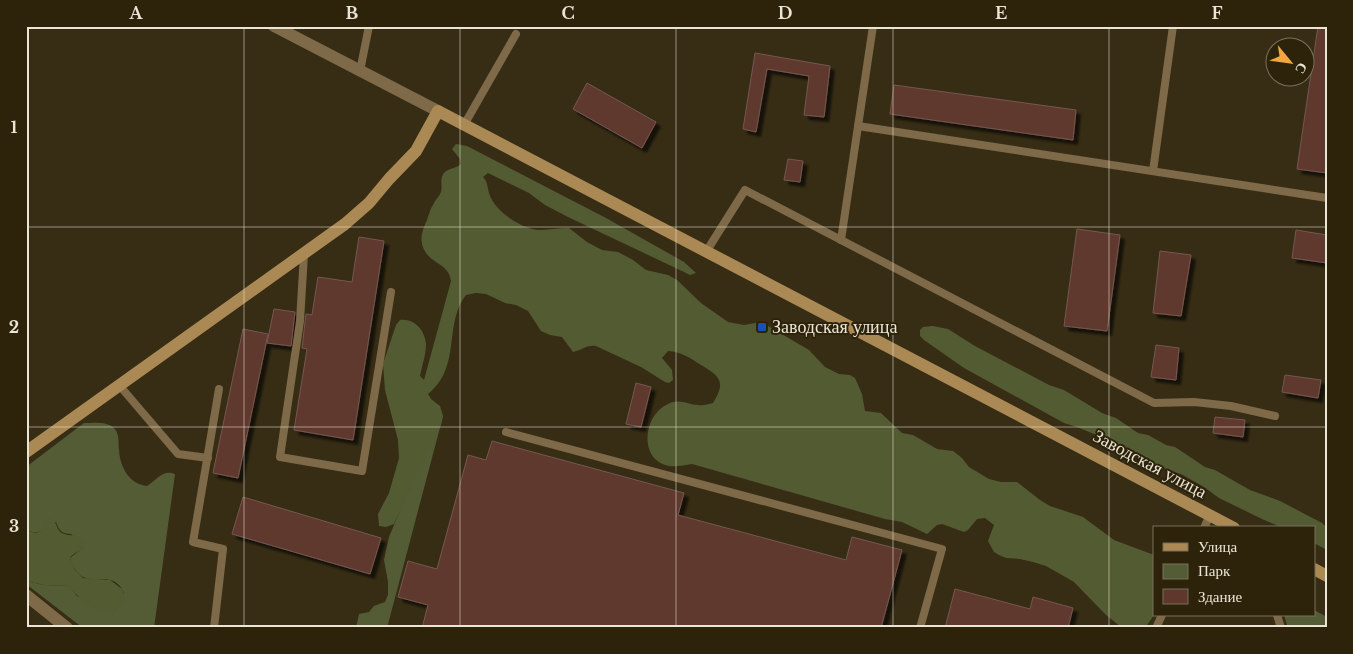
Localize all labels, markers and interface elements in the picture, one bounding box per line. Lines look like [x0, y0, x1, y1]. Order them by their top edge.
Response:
text: A [129, 3, 144, 23]
text: B [346, 3, 359, 23]
text: C [561, 3, 575, 23]
text: D [778, 3, 792, 23]
text: E [995, 3, 1007, 23]
text: F [1211, 3, 1223, 23]
north arrow [1266, 38, 1316, 88]
text: С [1291, 60, 1312, 77]
text: 1 [11, 117, 18, 137]
place label: Заводская улица [772, 316, 897, 338]
text: 2 [9, 317, 19, 337]
marker: Заводская улица [756, 321, 768, 333]
street label: Заводская улица [1089, 425, 1211, 503]
text: 3 [9, 516, 19, 536]
legend [1153, 526, 1316, 616]
text: Улица [1198, 537, 1237, 556]
text: Парк [1198, 561, 1231, 580]
text: Здание [1198, 587, 1242, 606]

